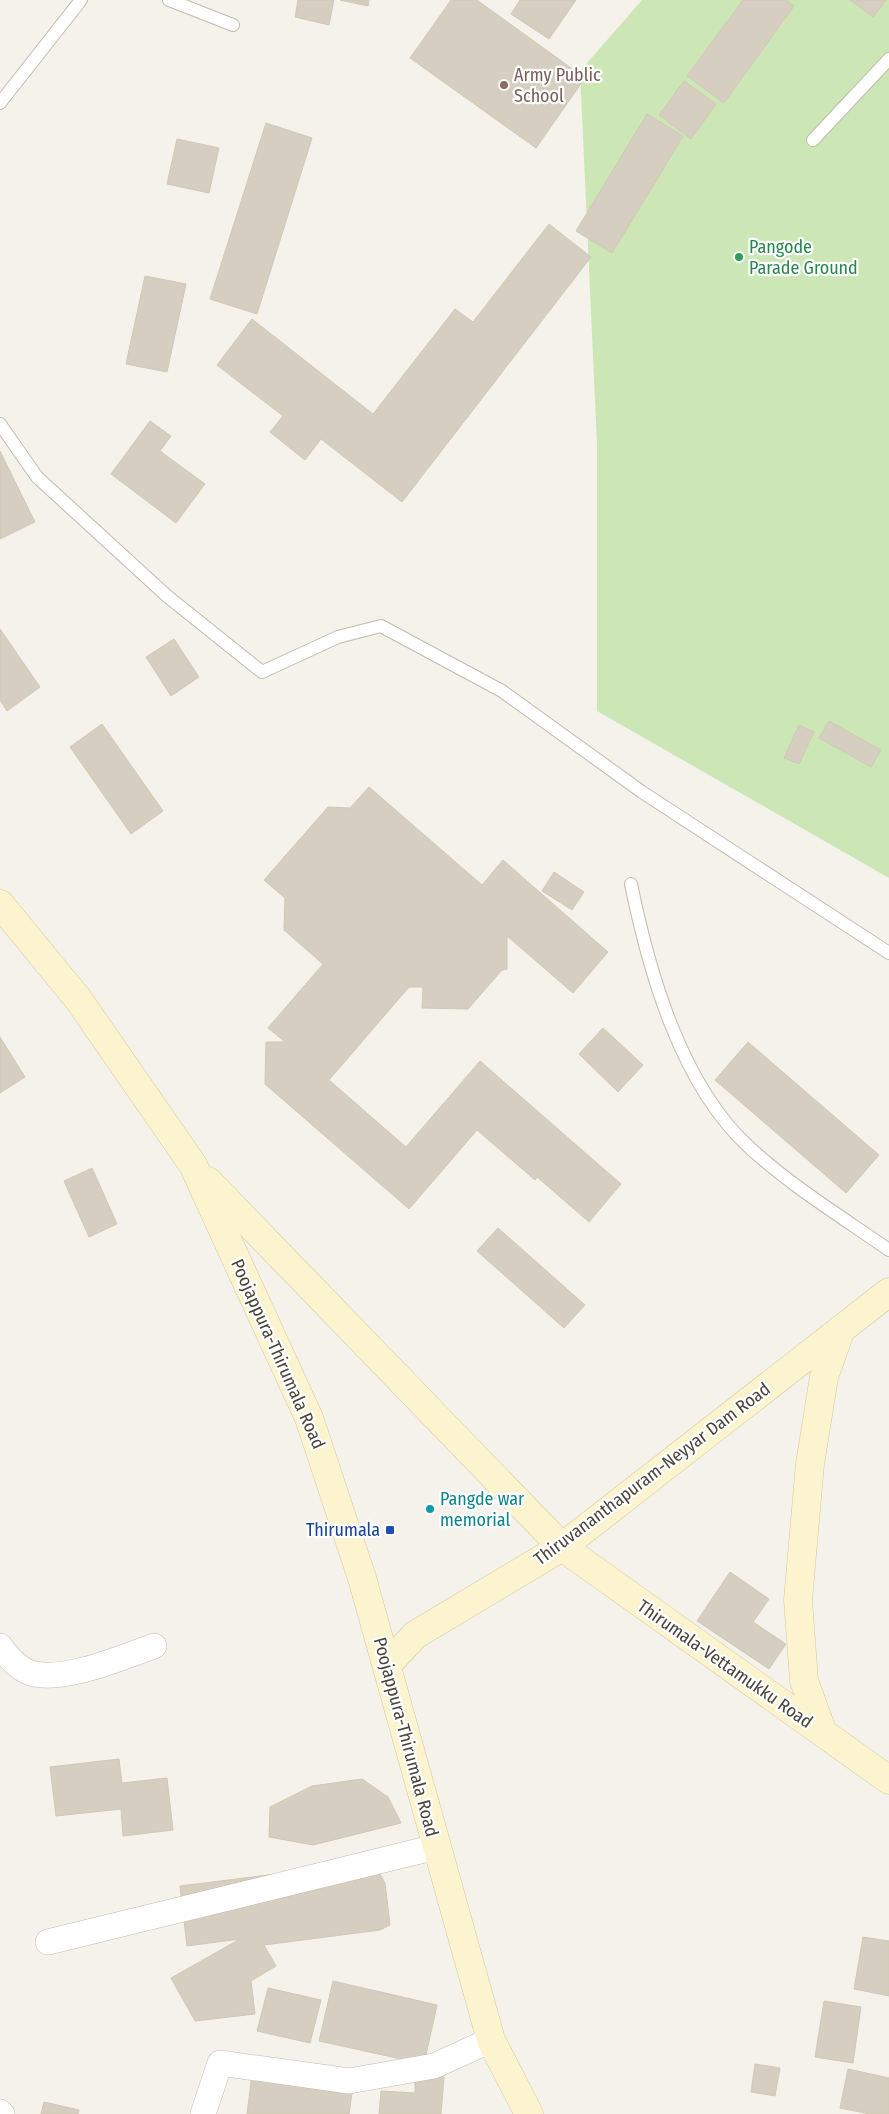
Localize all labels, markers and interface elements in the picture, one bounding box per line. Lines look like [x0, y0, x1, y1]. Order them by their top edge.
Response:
place label: Army Public School [514, 64, 601, 107]
marker: Army Public School [498, 79, 510, 91]
place label: Pangode Parade Ground [749, 236, 858, 279]
marker: Pangode Parade Ground [733, 251, 745, 263]
street label: Poojappura-Thirumala Road [226, 1256, 330, 1452]
street label: Thiruvananthapuram-Neyyar Dam Road [530, 1378, 774, 1570]
place label: Pangde war memorial [440, 1488, 525, 1531]
marker: Pangde war memorial [424, 1503, 436, 1515]
place label: Thirumala [306, 1519, 380, 1541]
marker: Thirumala [384, 1524, 396, 1536]
street label: Thirumala-Vettamukku Road [633, 1595, 817, 1733]
street label: Poojappura-Thirumala Road [369, 1635, 443, 1839]

